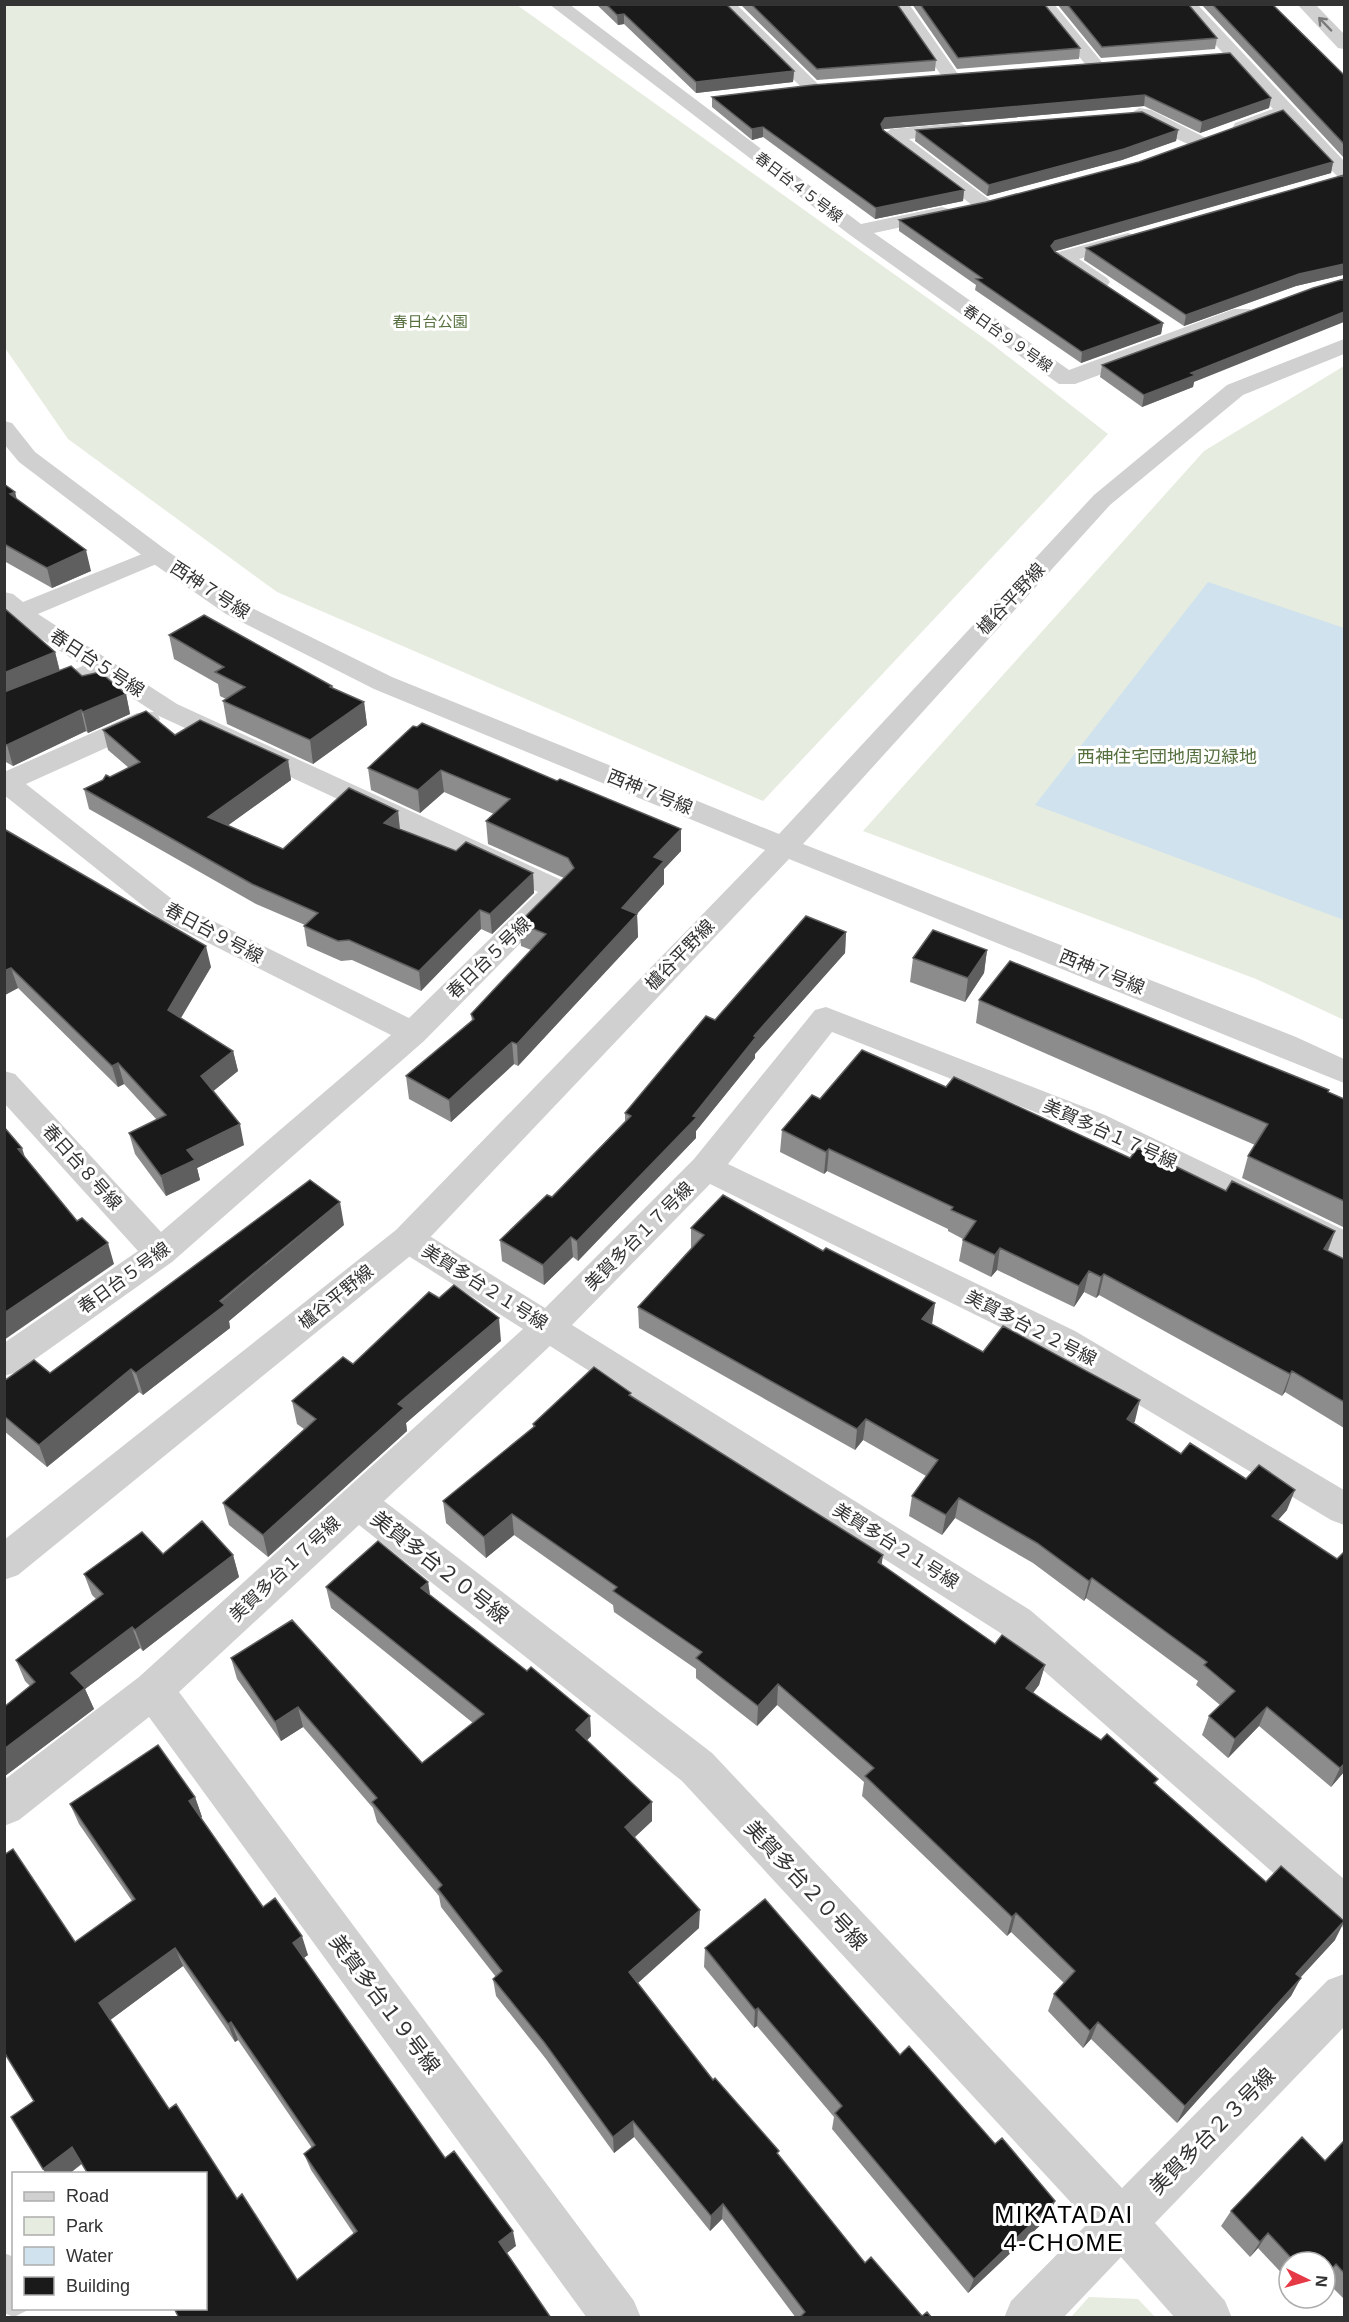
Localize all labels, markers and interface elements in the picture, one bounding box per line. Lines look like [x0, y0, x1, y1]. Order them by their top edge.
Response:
one-way arrow [1318, 17, 1332, 32]
street label: 春日台４５号線 [752, 149, 846, 225]
street label: 春日台９９号線 [960, 301, 1056, 375]
park label: 春日台公園 [392, 313, 468, 330]
street label: 西神７号線 [167, 557, 253, 623]
street label: 櫨谷平野線 [973, 559, 1049, 639]
street label: 春日台５号線 [46, 625, 148, 701]
park label: 西神住宅団地周辺緑地 [1077, 747, 1257, 767]
street label: 西神７号線 [605, 766, 695, 818]
street label: 春日台９号線 [162, 899, 266, 967]
street label: 春日台５号線 [443, 913, 535, 1003]
street label: 櫨谷平野線 [642, 916, 718, 994]
street label: 西神７号線 [1057, 946, 1147, 998]
street label: 美賀多台１７号線 [1040, 1096, 1180, 1172]
street label: 春日台８号線 [38, 1120, 126, 1214]
street label: 美賀多台１７号線 [581, 1178, 697, 1294]
street label: 春日台５号線 [74, 1238, 174, 1318]
street label: 美賀多台２１号線 [419, 1240, 551, 1334]
street label: 櫨谷平野線 [295, 1261, 377, 1333]
street label: 美賀多台２２号線 [962, 1286, 1100, 1370]
street label: 美賀多台２１号線 [830, 1499, 962, 1593]
street label: 美賀多台２０号線 [367, 1506, 513, 1628]
street label: 美賀多台１７号線 [226, 1513, 344, 1625]
street label: 美賀多台２０号線 [740, 1816, 872, 1954]
street label: 美賀多台１９号線 [325, 1930, 445, 2078]
street label: 美賀多台２３号線 [1144, 2063, 1280, 2199]
legend [12, 2172, 207, 2310]
text: Road [66, 2186, 109, 2206]
district label: MIKATADAI 4-CHOME [994, 2201, 1134, 2256]
text: Park [66, 2216, 104, 2236]
text: Water [66, 2246, 113, 2266]
north arrow [1277, 2250, 1337, 2310]
text: N [1312, 2275, 1330, 2288]
text: Building [66, 2276, 130, 2296]

